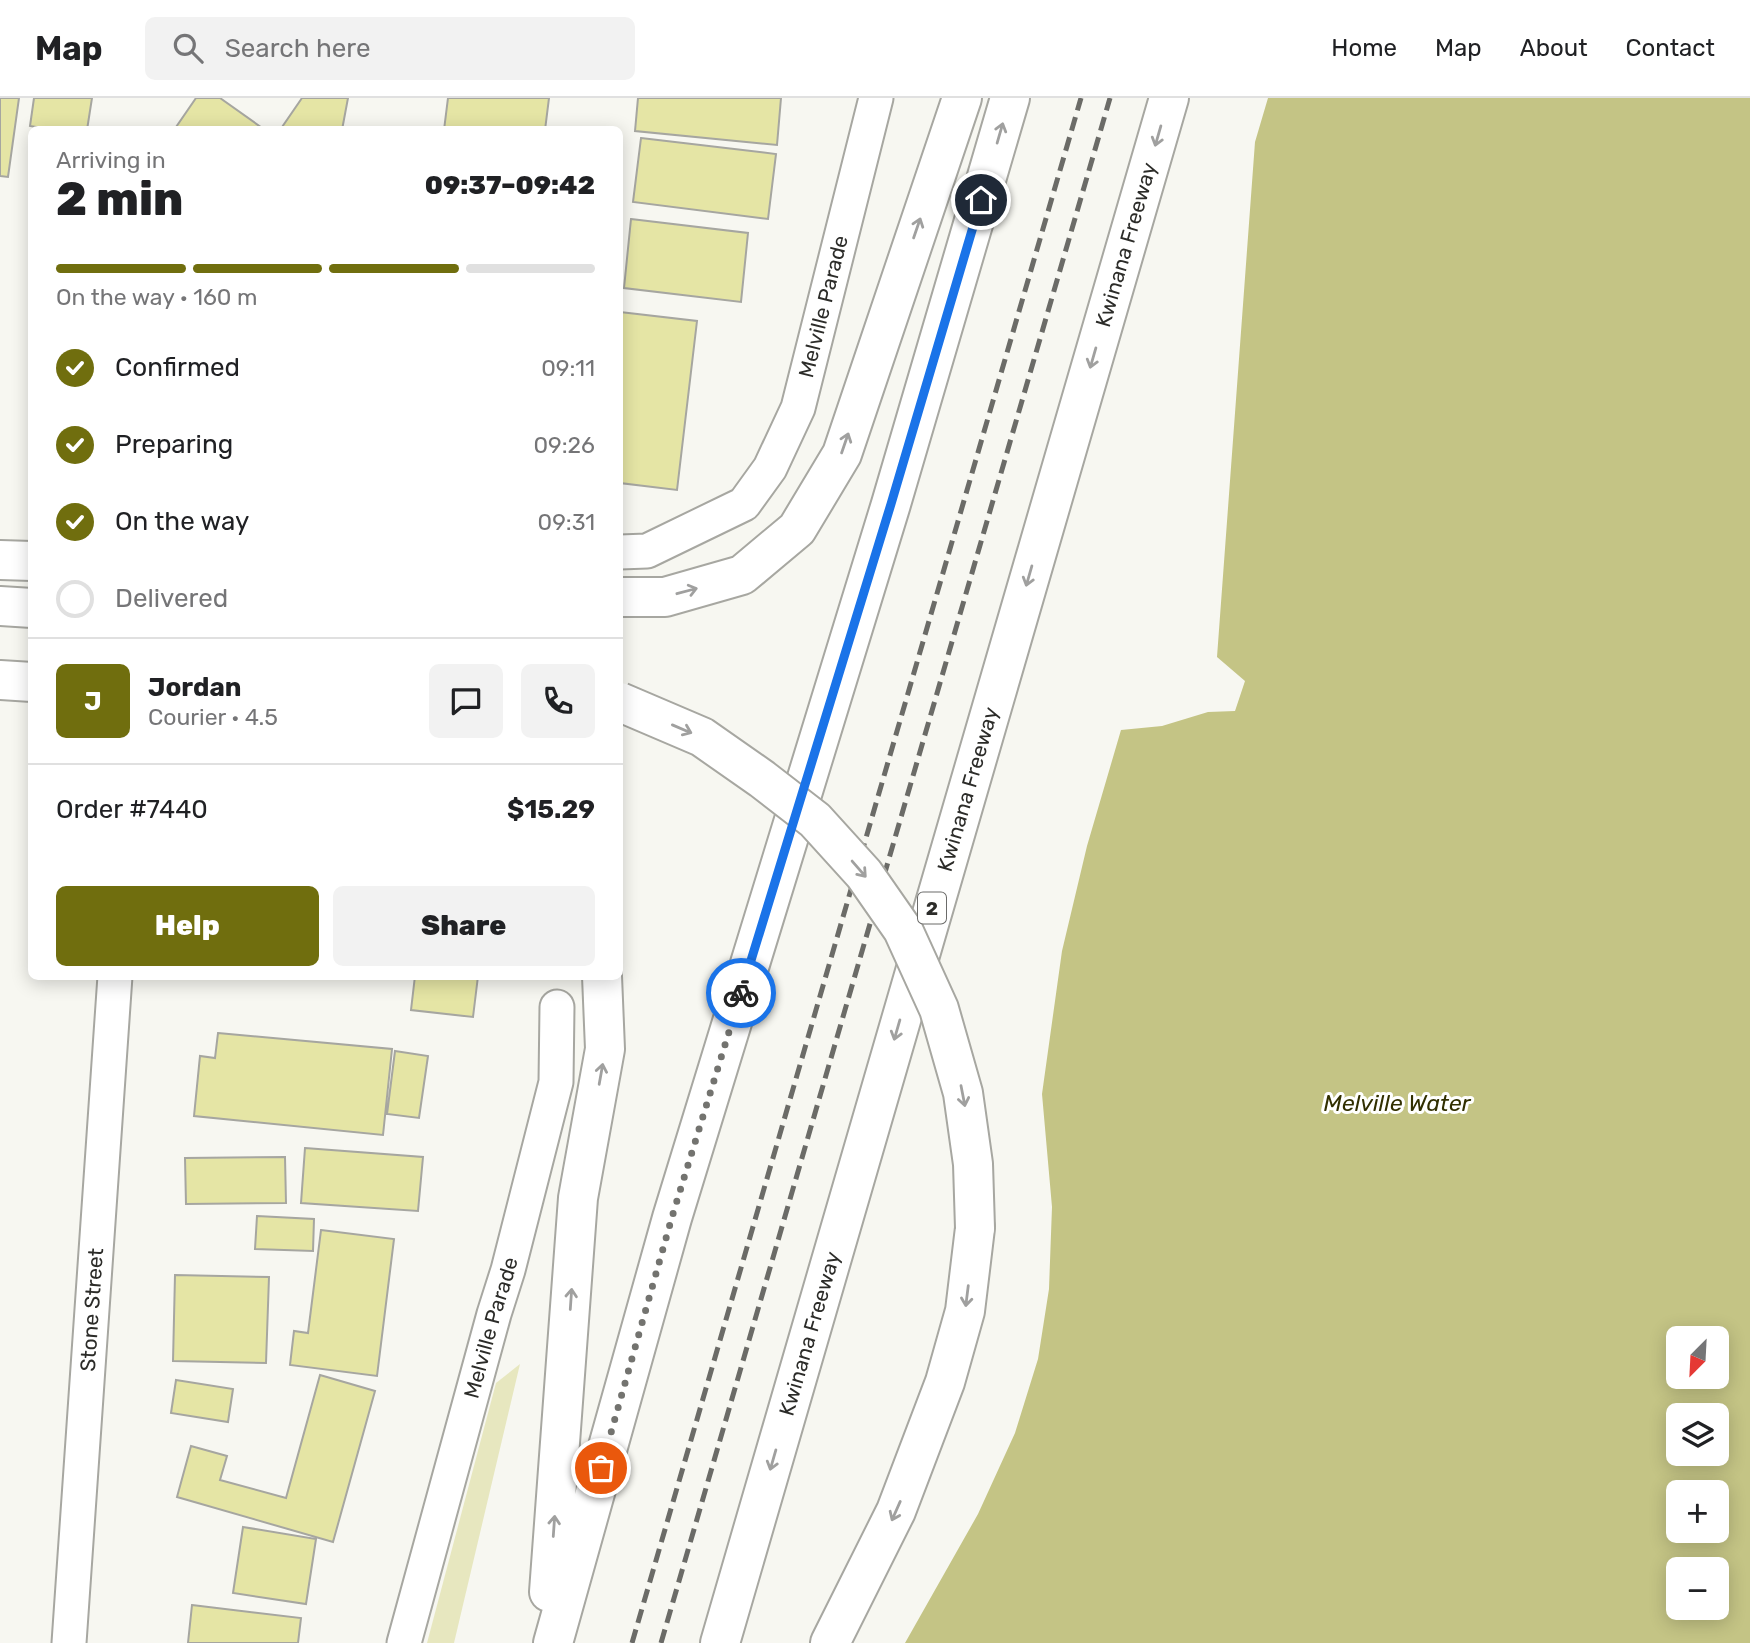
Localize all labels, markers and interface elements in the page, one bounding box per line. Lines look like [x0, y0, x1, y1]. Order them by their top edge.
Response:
search box [145, 17, 635, 80]
text: Map [35, 29, 103, 68]
icon: search [169, 29, 207, 67]
text: Search here [225, 33, 370, 64]
text: Home [1331, 34, 1397, 62]
text: Map [1435, 34, 1482, 62]
text: About [1520, 34, 1588, 62]
text: Contact [1626, 34, 1715, 62]
one-way arrow [995, 122, 1008, 144]
one-way arrow [1150, 125, 1163, 147]
text: Arriving in [56, 146, 166, 174]
street label: Kwinana Freeway [1090, 159, 1162, 330]
text: 09:37–09:42 [425, 170, 595, 201]
pin [951, 170, 1011, 230]
text: 2 min [56, 172, 183, 227]
icon: home [962, 181, 1000, 219]
one-way arrow [912, 217, 925, 239]
street label: Melville Parade [793, 233, 853, 380]
text: On the way · 160 m [56, 283, 258, 311]
one-way arrow [1086, 347, 1099, 369]
icon: check [56, 349, 94, 387]
text: Confirmed [115, 352, 240, 383]
text: 09:11 [541, 354, 595, 382]
icon: check [56, 426, 94, 464]
text: Preparing [115, 429, 233, 460]
text: 09:26 [533, 431, 595, 459]
one-way arrow [840, 433, 852, 455]
icon: check [56, 503, 94, 541]
text: On the way [115, 506, 249, 537]
text: 09:31 [538, 508, 595, 536]
one-way arrow [1022, 565, 1035, 587]
text: Delivered [115, 583, 228, 614]
one-way arrow [676, 583, 698, 596]
button: chat [429, 664, 503, 738]
button: phone [521, 664, 595, 738]
text: Jordan [148, 672, 241, 703]
text: J [84, 686, 102, 717]
text: Courier · 4.5 [148, 703, 278, 731]
street label: Kwinana Freeway [932, 704, 1003, 874]
one-way arrow [671, 723, 693, 736]
text: Order #7440 [56, 794, 208, 825]
text: $15.29 [507, 794, 595, 825]
one-way arrow [851, 860, 867, 878]
button: Help [56, 886, 319, 966]
button: Share [333, 886, 595, 966]
road number: 2 [918, 892, 946, 923]
courier [706, 958, 776, 1028]
icon: bike [722, 974, 760, 1012]
one-way arrow [890, 1018, 903, 1041]
one-way arrow [594, 1063, 608, 1086]
one-way arrow [957, 1084, 971, 1107]
water label: Melville Water [1324, 1089, 1472, 1117]
street label: Stone Street [75, 1247, 108, 1372]
street label: Kwinana Freeway [774, 1248, 845, 1419]
street label: Melville Parade [458, 1254, 523, 1401]
one-way arrow [960, 1284, 973, 1306]
one-way arrow [565, 1288, 578, 1311]
north arrow [1666, 1326, 1729, 1390]
map controls [1666, 1326, 1729, 1620]
button: layers [1666, 1403, 1729, 1466]
pin [571, 1438, 631, 1498]
icon: bag [582, 1449, 620, 1487]
one-way arrow [765, 1449, 778, 1471]
button: + [1666, 1480, 1729, 1543]
one-way arrow [889, 1500, 902, 1521]
one-way arrow [548, 1515, 561, 1538]
button: − [1666, 1557, 1729, 1620]

